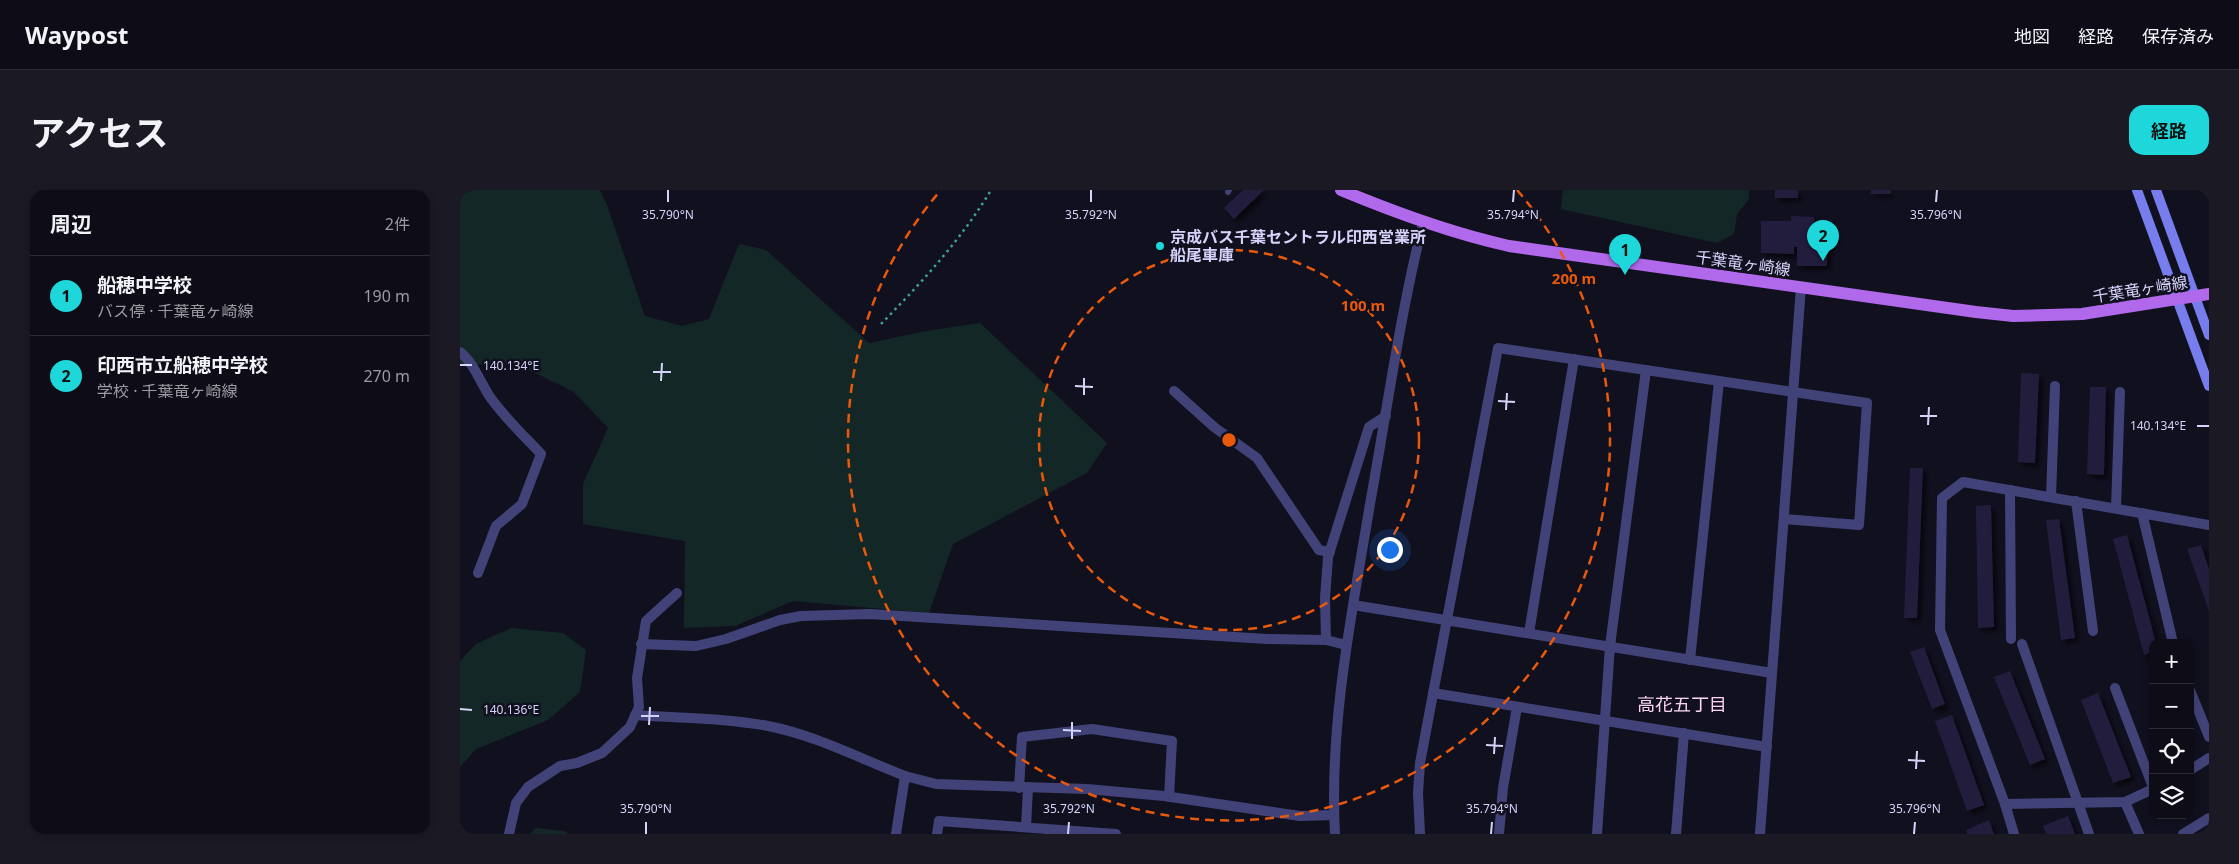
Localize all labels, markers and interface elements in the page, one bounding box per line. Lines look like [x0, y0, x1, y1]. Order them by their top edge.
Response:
text: Waypost [25, 18, 128, 51]
text: 地図 [2014, 24, 2050, 48]
text: 経路 [2078, 24, 2114, 48]
text: 保存済み [2142, 24, 2214, 48]
button: 経路 [2129, 105, 2209, 155]
text: アクセス [30, 109, 168, 156]
text: 35.790°N [642, 206, 694, 223]
text: 35.792°N [1065, 206, 1117, 223]
text: 35.794°N [1487, 206, 1539, 223]
text: 35.796°N [1910, 206, 1962, 223]
text: 周辺 [50, 210, 92, 238]
text: 2件 [385, 213, 410, 235]
pin: 2 [1807, 220, 1839, 261]
place label: 京成バス千葉セントラル印西営業所 船尾車庫 [1170, 226, 1426, 266]
pin: 1 [1609, 234, 1641, 275]
marker: 京成バス千葉セントラル印西営業所 船尾車庫 [1154, 240, 1166, 252]
street label: 千葉竜ヶ崎線 [1694, 245, 1792, 281]
text: 200 m [1552, 268, 1596, 288]
street label: 千葉竜ヶ崎線 [2091, 271, 2189, 307]
text: 船穂中学校 [97, 272, 192, 298]
text: 1 [61, 285, 71, 307]
text: 190 m [363, 285, 410, 307]
text: 100 m [1341, 295, 1385, 315]
text: バス停 · 千葉竜ヶ崎線 [97, 300, 254, 322]
text: 印西市立船穂中学校 [97, 352, 268, 378]
text: 140.134°E [483, 357, 539, 374]
text: 2 [61, 365, 71, 387]
text: 270 m [363, 365, 410, 387]
text: 学校 · 千葉竜ヶ崎線 [97, 380, 238, 402]
text: 140.134°E [2130, 417, 2186, 434]
centre of rings [1220, 431, 1238, 449]
your location [1377, 537, 1403, 563]
map controls [2149, 639, 2194, 819]
button: + [2149, 639, 2194, 684]
button: − [2149, 684, 2194, 729]
district label: 高花五丁目 [1637, 692, 1727, 716]
text: 140.136°E [483, 701, 539, 718]
button: locate [2149, 729, 2194, 774]
button: layers [2149, 774, 2194, 819]
text: 35.790°N [620, 800, 672, 817]
text: 35.792°N [1043, 800, 1095, 817]
text: 35.794°N [1466, 800, 1518, 817]
text: 35.796°N [1889, 800, 1941, 817]

